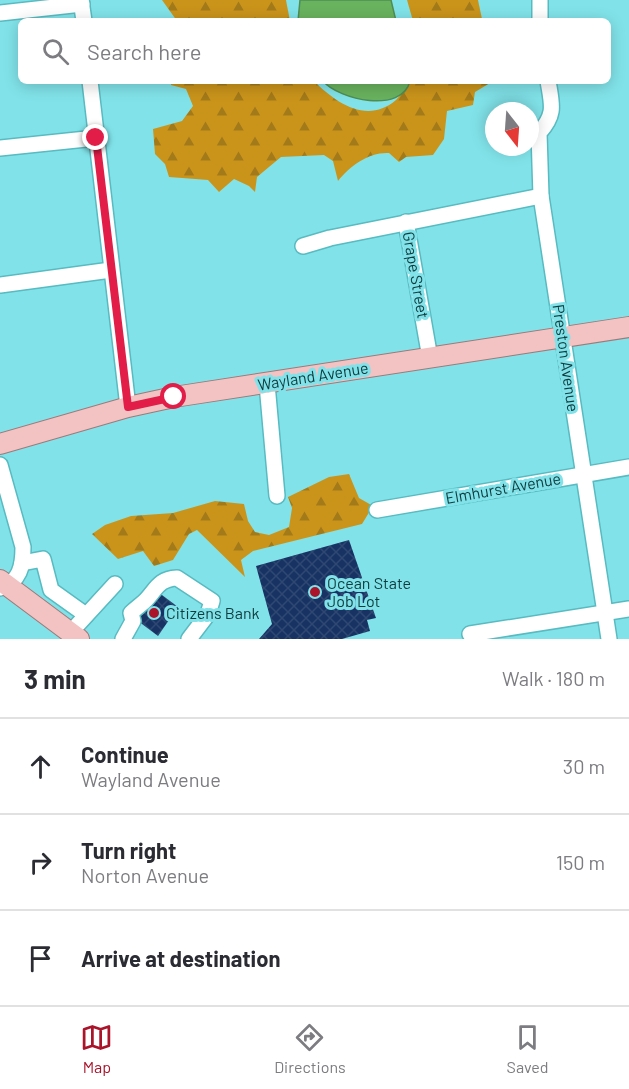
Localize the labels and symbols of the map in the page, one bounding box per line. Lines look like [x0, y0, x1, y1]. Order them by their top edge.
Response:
north arrow [485, 102, 539, 156]
route end [82, 124, 108, 150]
street label: Grape Street [400, 230, 433, 320]
street label: Preston Avenue [550, 303, 583, 413]
street label: Wayland Avenue [256, 357, 370, 394]
route start [160, 383, 186, 409]
street label: Elmhurst Avenue [444, 468, 562, 507]
place label: Ocean State Job Lot [327, 573, 411, 610]
marker: Ocean State Job Lot [308, 585, 322, 599]
place label: Citizens Bank [166, 603, 260, 622]
marker: Citizens Bank [147, 606, 161, 620]

